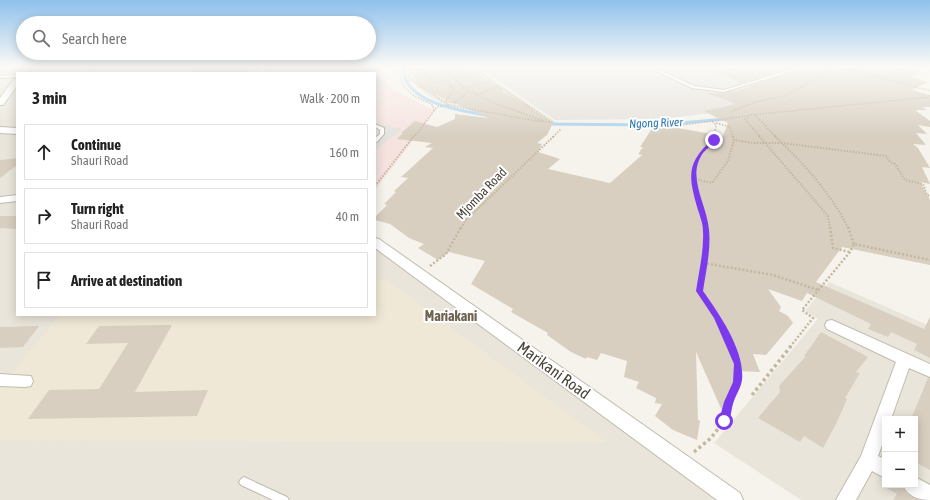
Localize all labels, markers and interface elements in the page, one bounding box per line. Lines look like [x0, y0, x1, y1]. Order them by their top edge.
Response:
search box [16, 16, 376, 60]
icon: search [30, 27, 52, 49]
text: Search here [62, 30, 127, 47]
text: 3 min [32, 88, 67, 108]
text: Walk · 200 m [300, 91, 360, 106]
water label: Ngong River [629, 115, 684, 131]
route end [705, 131, 723, 149]
text: Continue [71, 136, 121, 153]
icon: ahead [33, 141, 55, 163]
text: 160 m [330, 145, 359, 160]
text: Shauri Road [71, 153, 129, 168]
street label: Mjomba Road [453, 164, 510, 222]
text: Turn right [71, 200, 124, 217]
icon: right [33, 205, 55, 227]
text: 40 m [336, 209, 359, 224]
text: Shauri Road [71, 217, 129, 232]
icon: arrive [33, 269, 55, 291]
text: Arrive at destination [71, 272, 182, 289]
district label: Mariakani [425, 308, 477, 324]
street label: Marikani Road [514, 338, 594, 402]
route start [715, 412, 733, 430]
map controls [882, 416, 918, 488]
button: + [882, 416, 918, 452]
button: − [882, 452, 918, 488]

